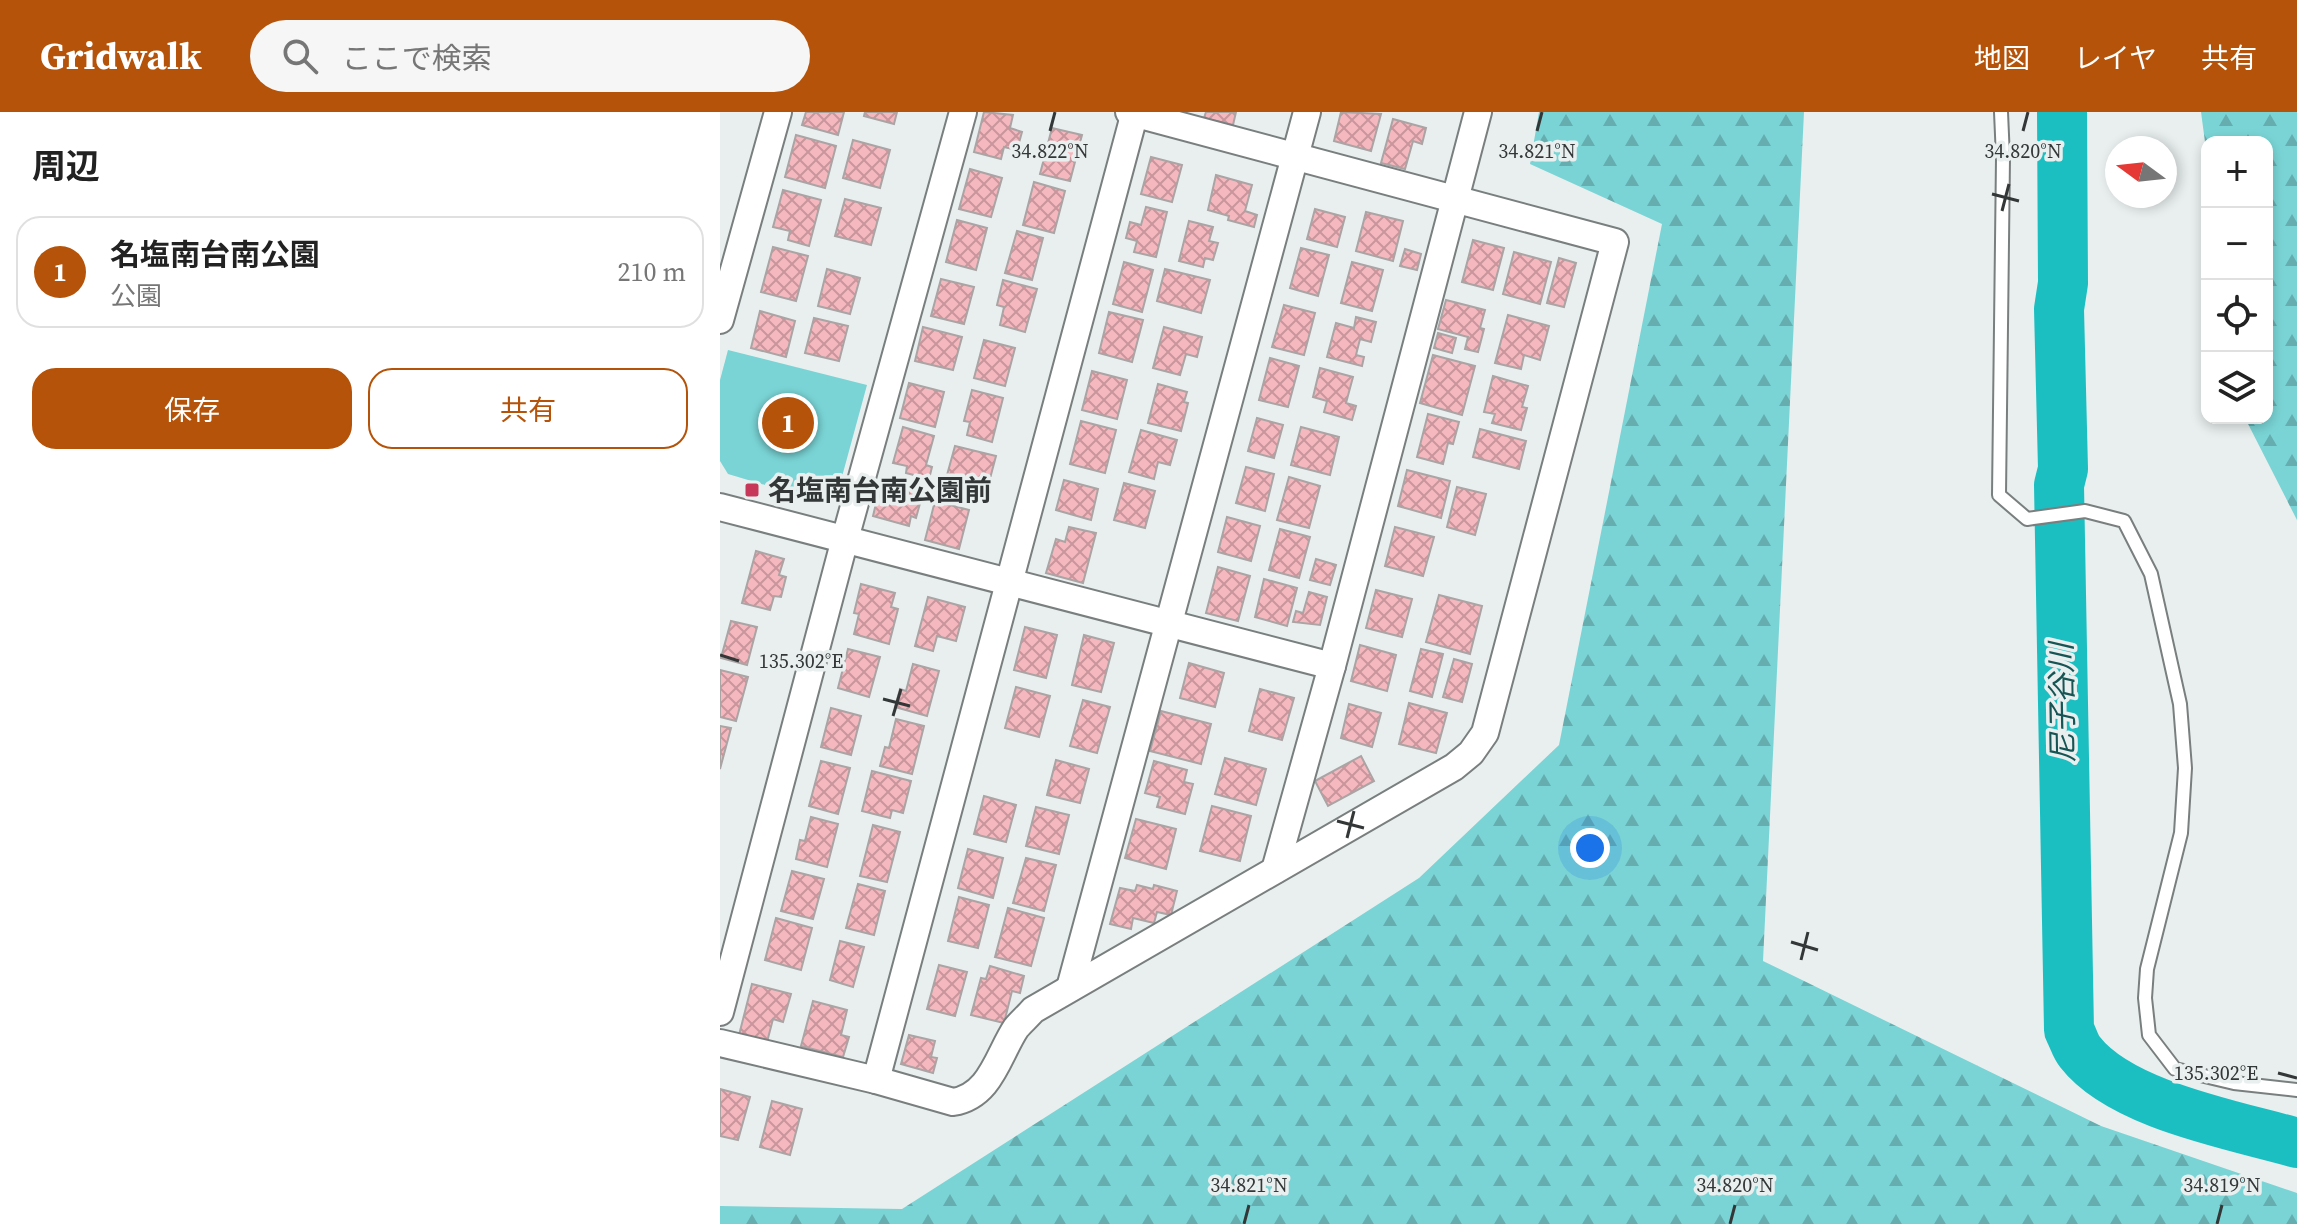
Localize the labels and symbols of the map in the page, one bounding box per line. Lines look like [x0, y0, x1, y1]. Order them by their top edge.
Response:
north arrow [2105, 136, 2177, 208]
text: 34.822°N [1011, 137, 1089, 165]
text: 34.821°N [1498, 137, 1576, 165]
text: 34.820°N [1984, 137, 2062, 165]
pin: 1 [762, 393, 814, 453]
place label: 名塩南台南公園前 [768, 471, 992, 509]
marker: 名塩南台南公園前 [743, 481, 761, 499]
water label: 尼子谷川 [2040, 640, 2084, 763]
text: 135.302°E [759, 647, 843, 675]
your location [1570, 828, 1610, 868]
text: 135.302°E [2174, 1059, 2258, 1087]
text: 34.821°N [1210, 1171, 1288, 1199]
text: 34.820°N [1696, 1171, 1774, 1199]
text: 34.819°N [2183, 1171, 2261, 1199]

